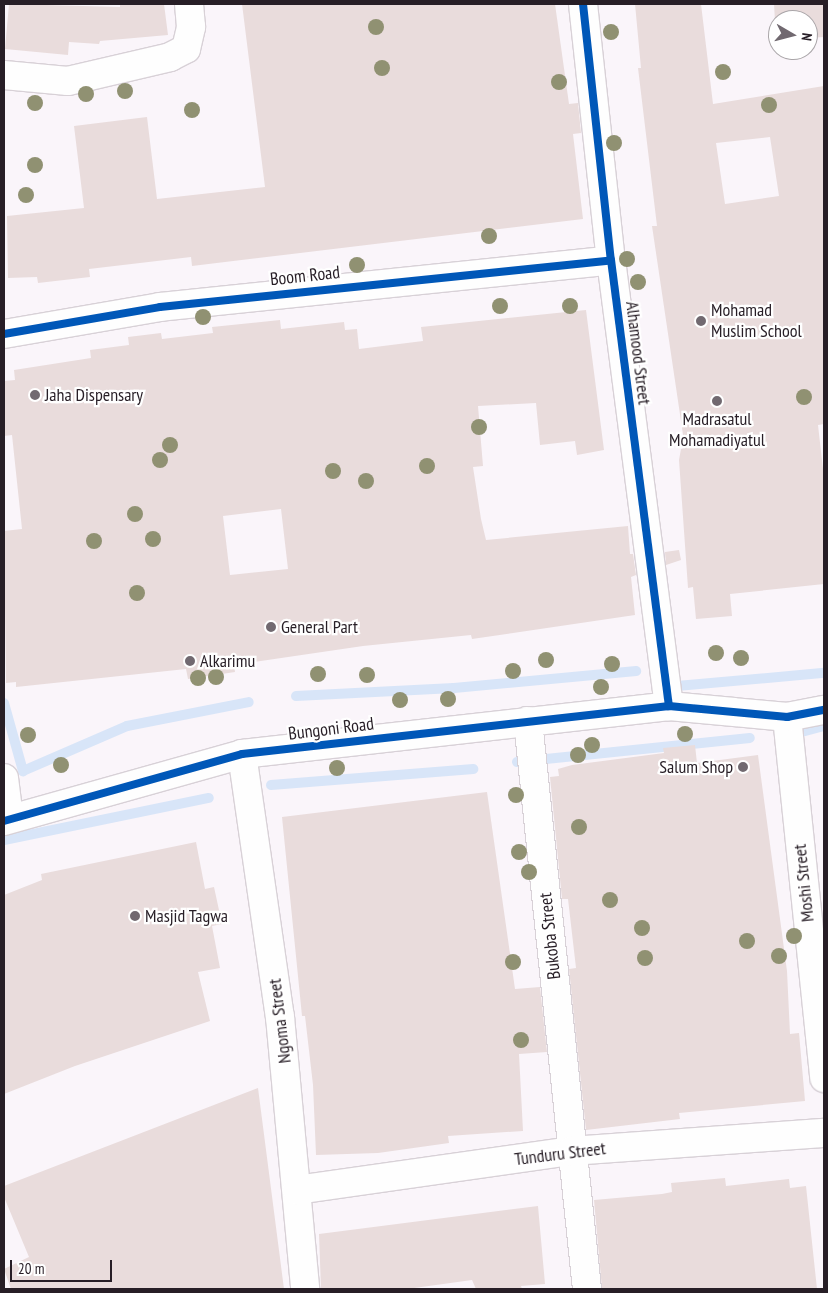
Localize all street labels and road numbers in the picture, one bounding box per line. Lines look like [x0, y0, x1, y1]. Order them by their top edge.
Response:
street label: Boom Road [269, 262, 341, 290]
street label: Alhamood Street [621, 300, 655, 406]
street label: Bungoni Road [287, 713, 375, 745]
street label: Moshi Street [789, 843, 819, 923]
street label: Bukoba Street [535, 892, 565, 980]
street label: Ngoma Street [264, 977, 296, 1065]
street label: Tunduru Street [513, 1138, 607, 1170]

